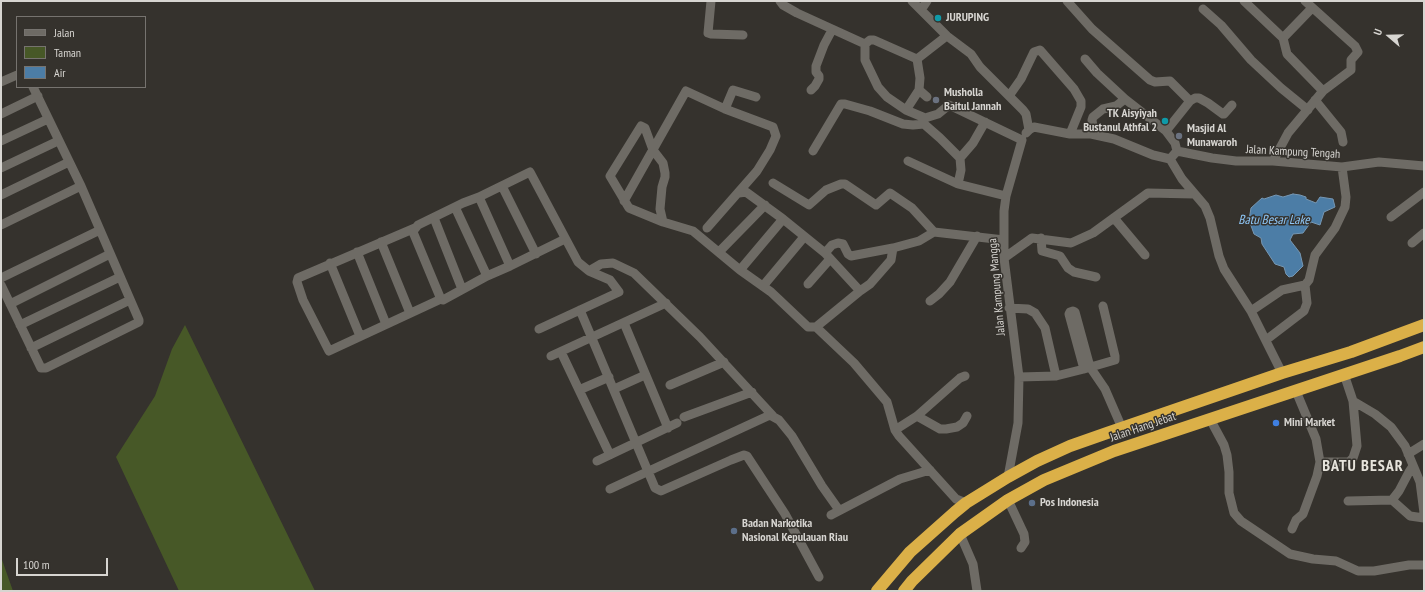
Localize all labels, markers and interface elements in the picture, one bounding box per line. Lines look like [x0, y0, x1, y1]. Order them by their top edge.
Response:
place label: JURUPING [946, 11, 989, 25]
marker: JURUPING [933, 13, 943, 23]
legend [16, 16, 146, 88]
north arrow [1369, 16, 1409, 56]
text: Jalan [54, 25, 75, 40]
text: U [1370, 27, 1385, 37]
text: Taman [54, 45, 81, 60]
text: Air [54, 65, 66, 80]
place label: Musholla Baitul Jannah [944, 86, 1001, 114]
marker: Musholla Baitul Jannah [931, 95, 941, 105]
place label: TK Aisyiyah Bustanul Athfal 2 [1083, 107, 1157, 135]
marker: TK Aisyiyah Bustanul Athfal 2 [1160, 116, 1170, 126]
place label: Masjid Al Munawaroh [1187, 122, 1237, 150]
marker: Masjid Al Munawaroh [1174, 131, 1184, 141]
street label: Jalan Kampung Tengah [1245, 142, 1341, 162]
water label: Batu Besar Lake [1238, 212, 1310, 228]
street label: Jalan Kampung Mangga [986, 238, 1008, 336]
street label: Jalan Hang Jebat [1108, 409, 1178, 445]
place label: Mini Market [1284, 416, 1335, 430]
marker: Mini Market [1271, 418, 1281, 428]
district label: BATU BESAR [1322, 456, 1404, 476]
place label: Pos Indonesia [1040, 496, 1099, 510]
marker: Pos Indonesia [1027, 498, 1037, 508]
place label: Badan Narkotika Nasional Kepulauan Riau [742, 517, 848, 545]
marker: Badan Narkotika Nasional Kepulauan Riau [729, 526, 739, 536]
scale bar [18, 550, 110, 576]
text: 100 m [23, 557, 50, 572]

